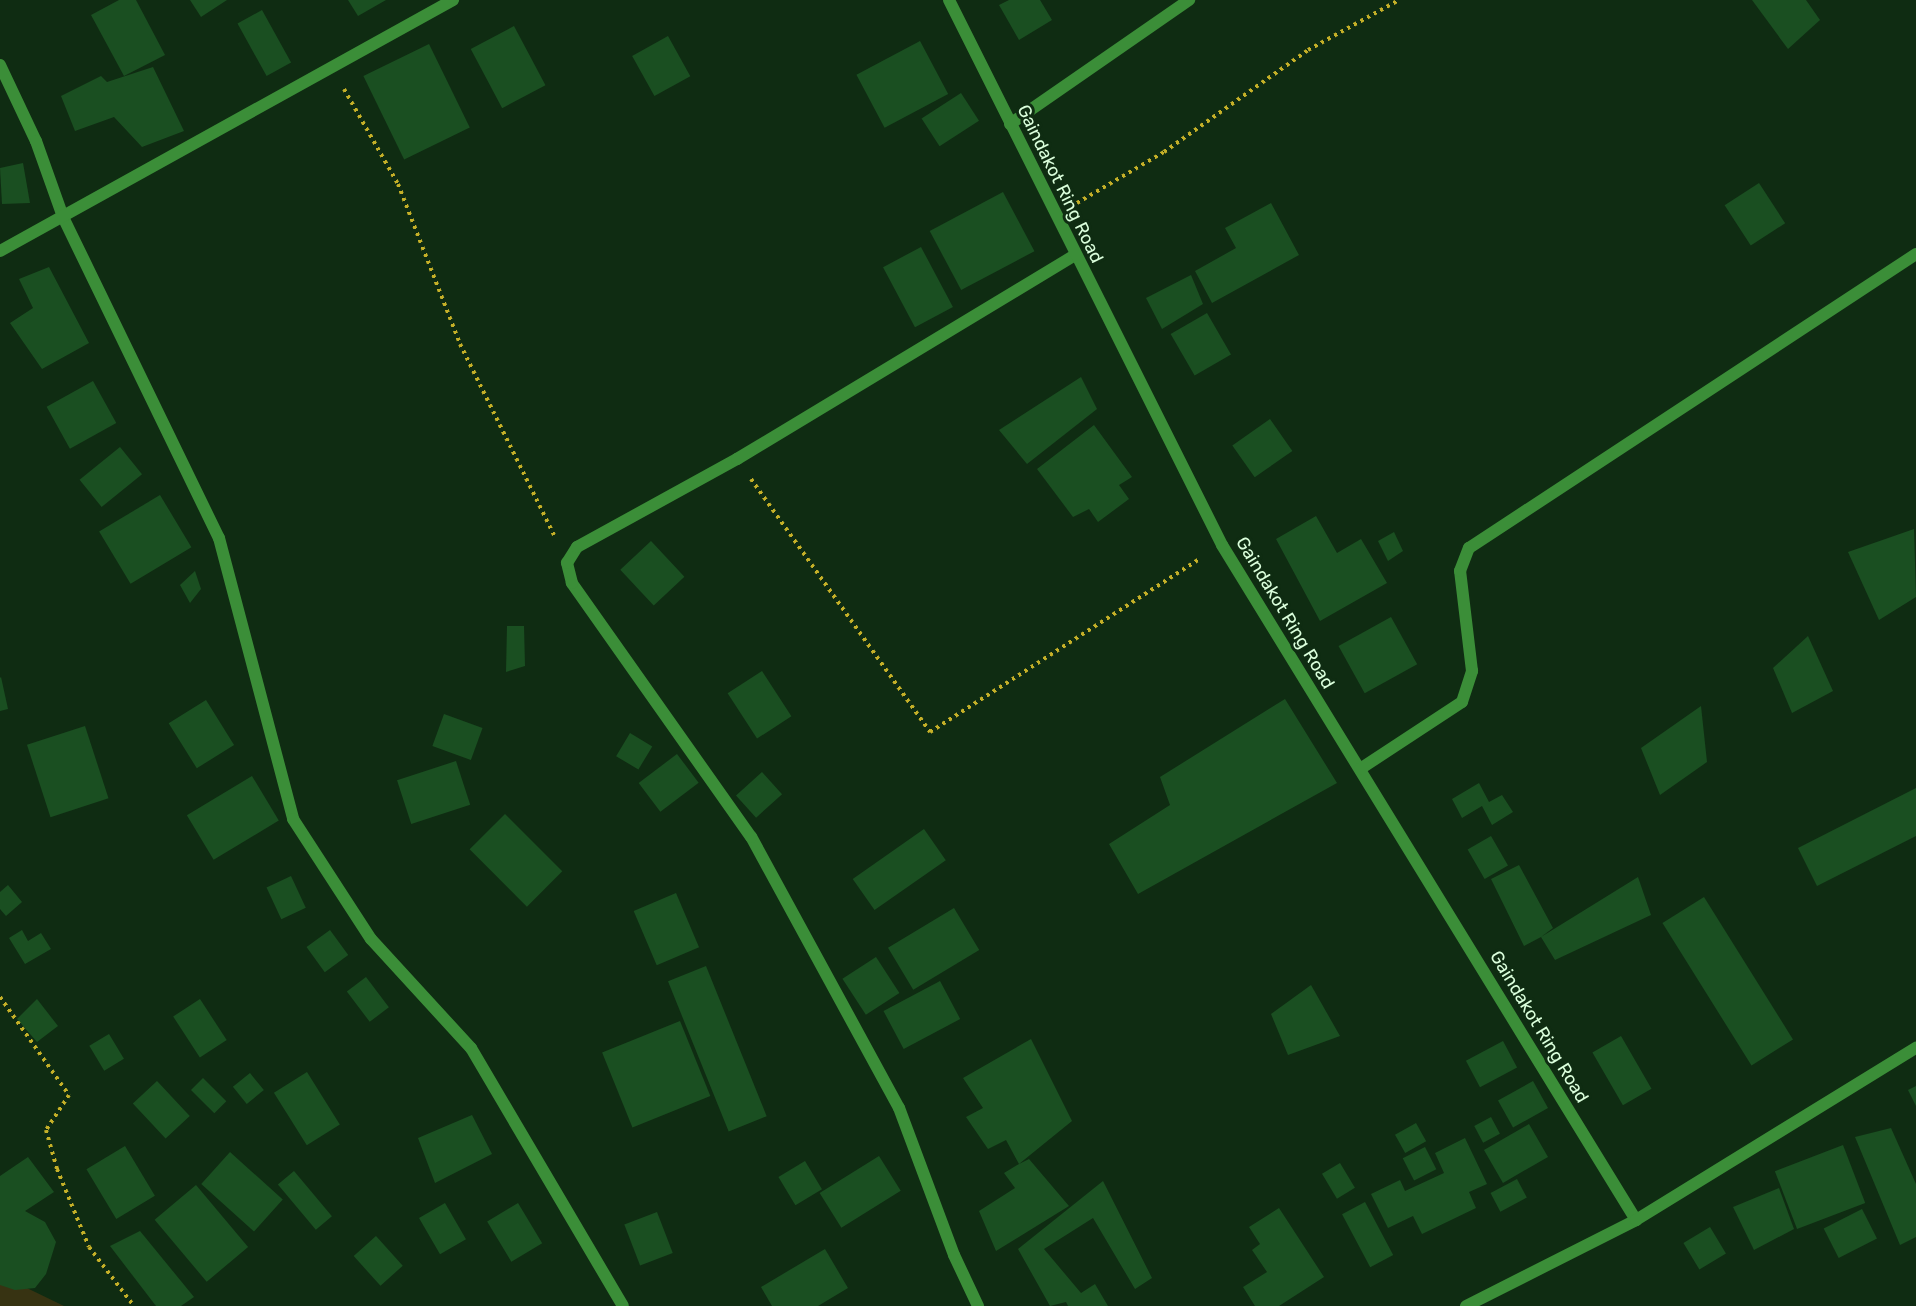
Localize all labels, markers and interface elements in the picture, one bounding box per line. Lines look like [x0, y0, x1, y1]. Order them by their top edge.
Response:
street label: Gaindakot Ring Road [1012, 101, 1108, 267]
street label: Gaindakot Ring Road [1231, 533, 1339, 693]
street label: Gaindakot Ring Road [1485, 947, 1593, 1107]

